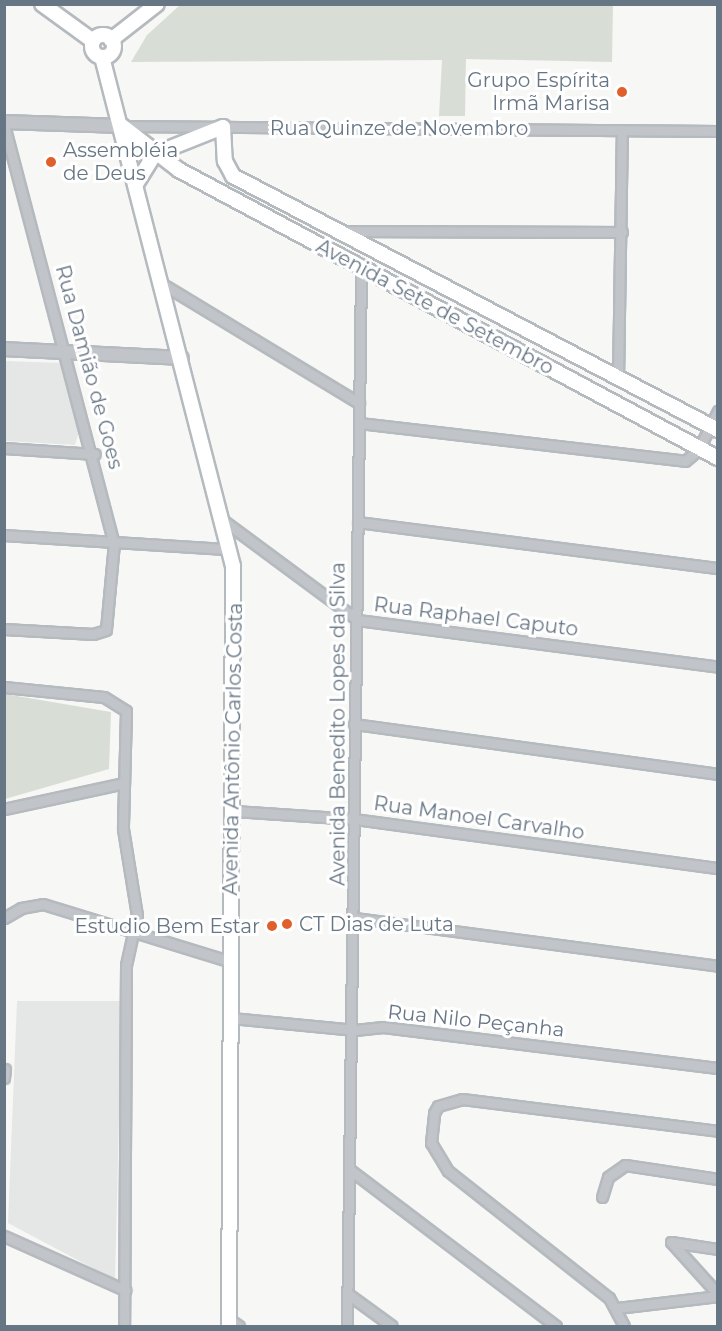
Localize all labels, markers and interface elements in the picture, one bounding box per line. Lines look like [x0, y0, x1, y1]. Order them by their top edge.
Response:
place label: Grupo Espírita Irmã Marisa [467, 68, 610, 115]
marker: Grupo Espírita Irmã Marisa [615, 85, 629, 99]
street label: Rua Quinze de Novembro [270, 116, 528, 140]
place label: Assembléia de Deus [63, 138, 178, 185]
marker: Assembléia de Deus [44, 155, 58, 169]
street label: Avenida Sete de Setembro [312, 234, 558, 380]
street label: Rua Damião de Goes [50, 262, 128, 472]
street label: Avenida Benedito Lopes da Silva [326, 562, 350, 886]
street label: Rua Raphael Caputo [372, 593, 580, 641]
street label: Avenida Antônio Carlos Costa [218, 602, 248, 896]
street label: Rua Manoel Carvalho [372, 791, 586, 845]
place label: CT Dias de Luta [299, 912, 454, 936]
place label: Estudio Bem Estar [75, 914, 260, 938]
marker: CT Dias de Luta [280, 917, 294, 931]
marker: Estudio Bem Estar [265, 919, 279, 933]
street label: Rua Nilo Peçanha [386, 1000, 566, 1042]

